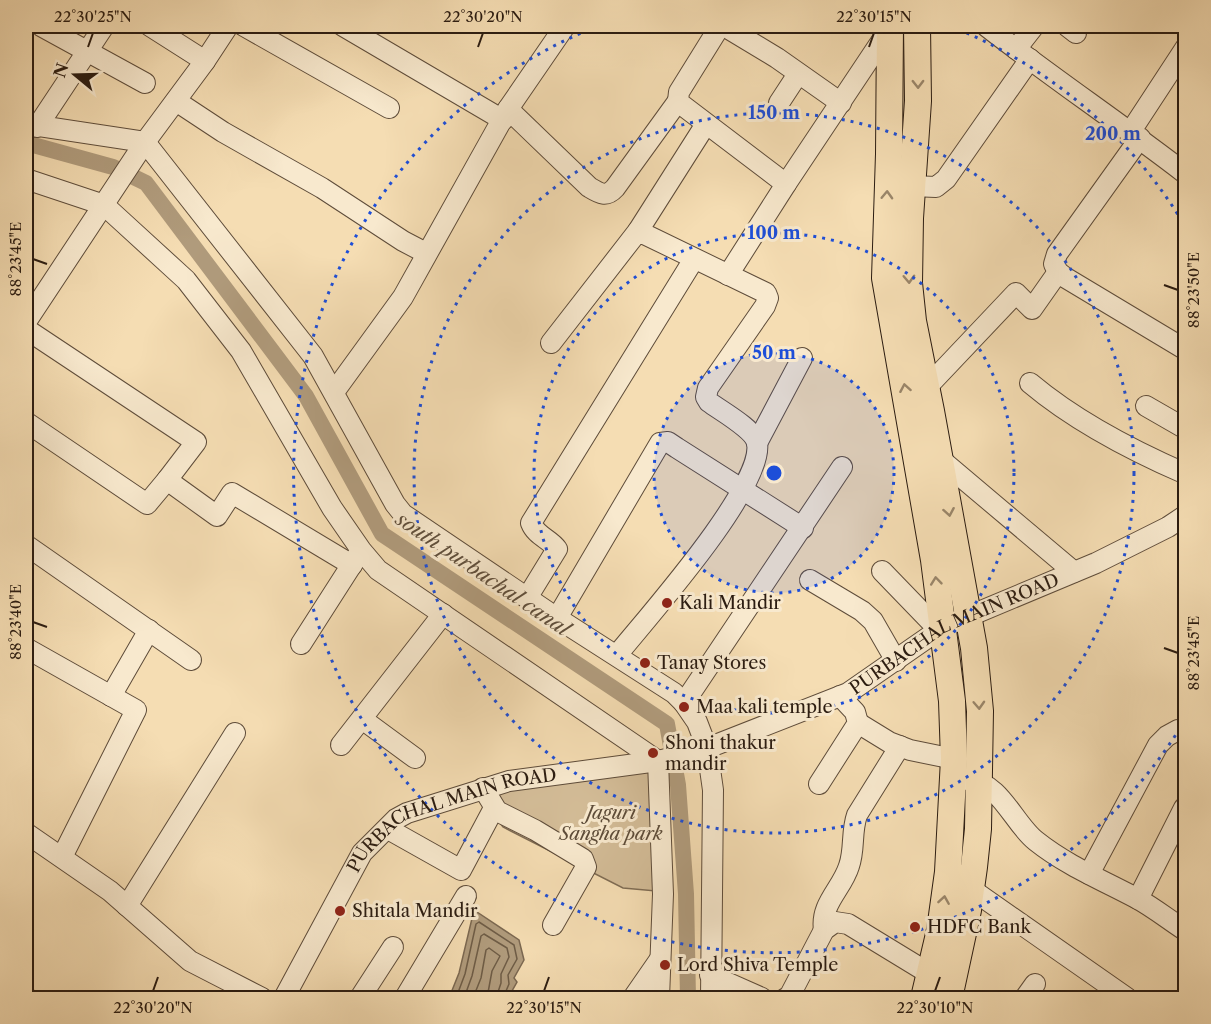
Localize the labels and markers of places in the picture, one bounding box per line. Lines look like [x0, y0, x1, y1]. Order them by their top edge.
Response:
centre of rings [764, 463, 784, 483]
place label: Kali Mandir [679, 592, 781, 614]
marker: Kali Mandir [660, 596, 674, 610]
place label: Tanay Stores [657, 652, 766, 674]
marker: Tanay Stores [638, 656, 652, 670]
place label: Maa kali temple [696, 696, 833, 718]
marker: Maa kali temple [677, 700, 691, 714]
place label: Shoni thakur mandir [665, 732, 776, 775]
marker: Shoni thakur mandir [646, 746, 660, 760]
place label: Shitala Mandir [352, 900, 478, 922]
marker: Shitala Mandir [333, 904, 347, 918]
place label: HDFC Bank [927, 916, 1032, 938]
marker: HDFC Bank [908, 920, 922, 934]
place label: Lord Shiva Temple [677, 954, 838, 976]
marker: Lord Shiva Temple [658, 958, 672, 972]

